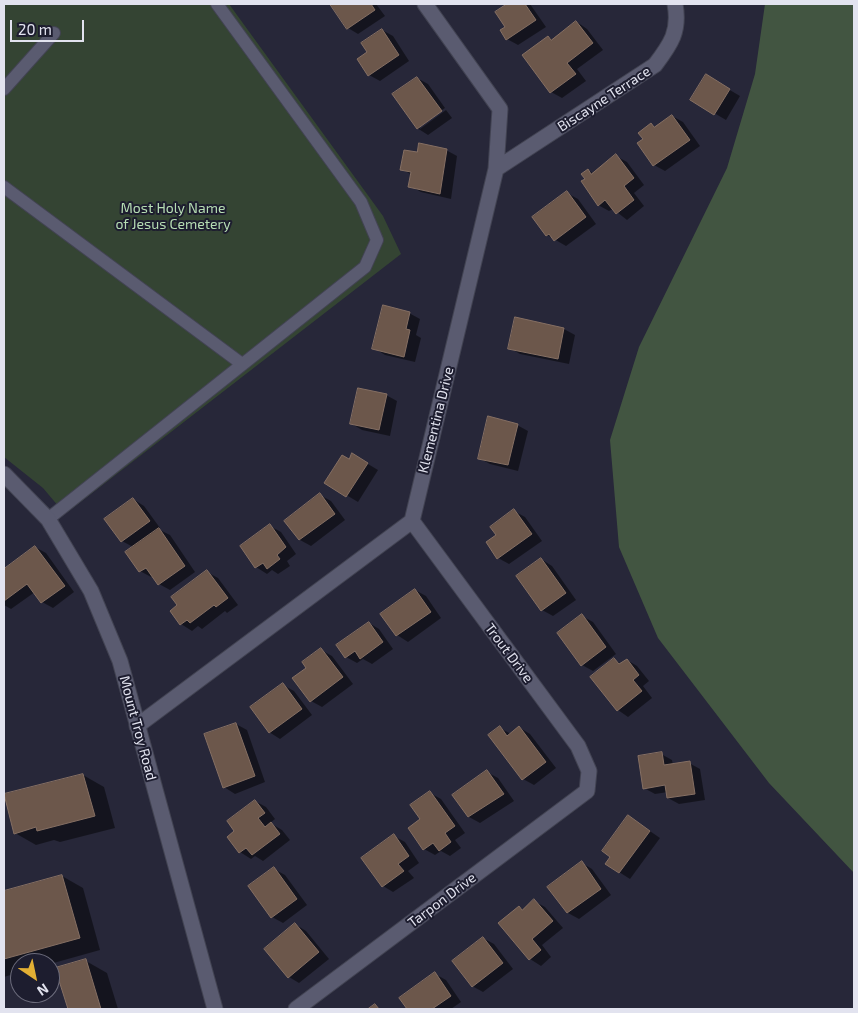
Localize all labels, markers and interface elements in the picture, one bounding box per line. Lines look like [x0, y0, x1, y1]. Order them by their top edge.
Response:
scale bar [12, 10, 86, 42]
text: 20 m [18, 20, 52, 38]
street label: Biscayne Terrace [554, 63, 654, 135]
park label: Most Holy Name of Jesus Cemetery [115, 200, 231, 232]
street label: Klementina Drive [415, 365, 457, 475]
street label: Trout Drive [481, 620, 537, 686]
street label: Mount Troy Road [116, 674, 160, 782]
street label: Tarpon Drive [405, 869, 479, 931]
north arrow [10, 953, 60, 1003]
text: N [34, 980, 52, 1000]

